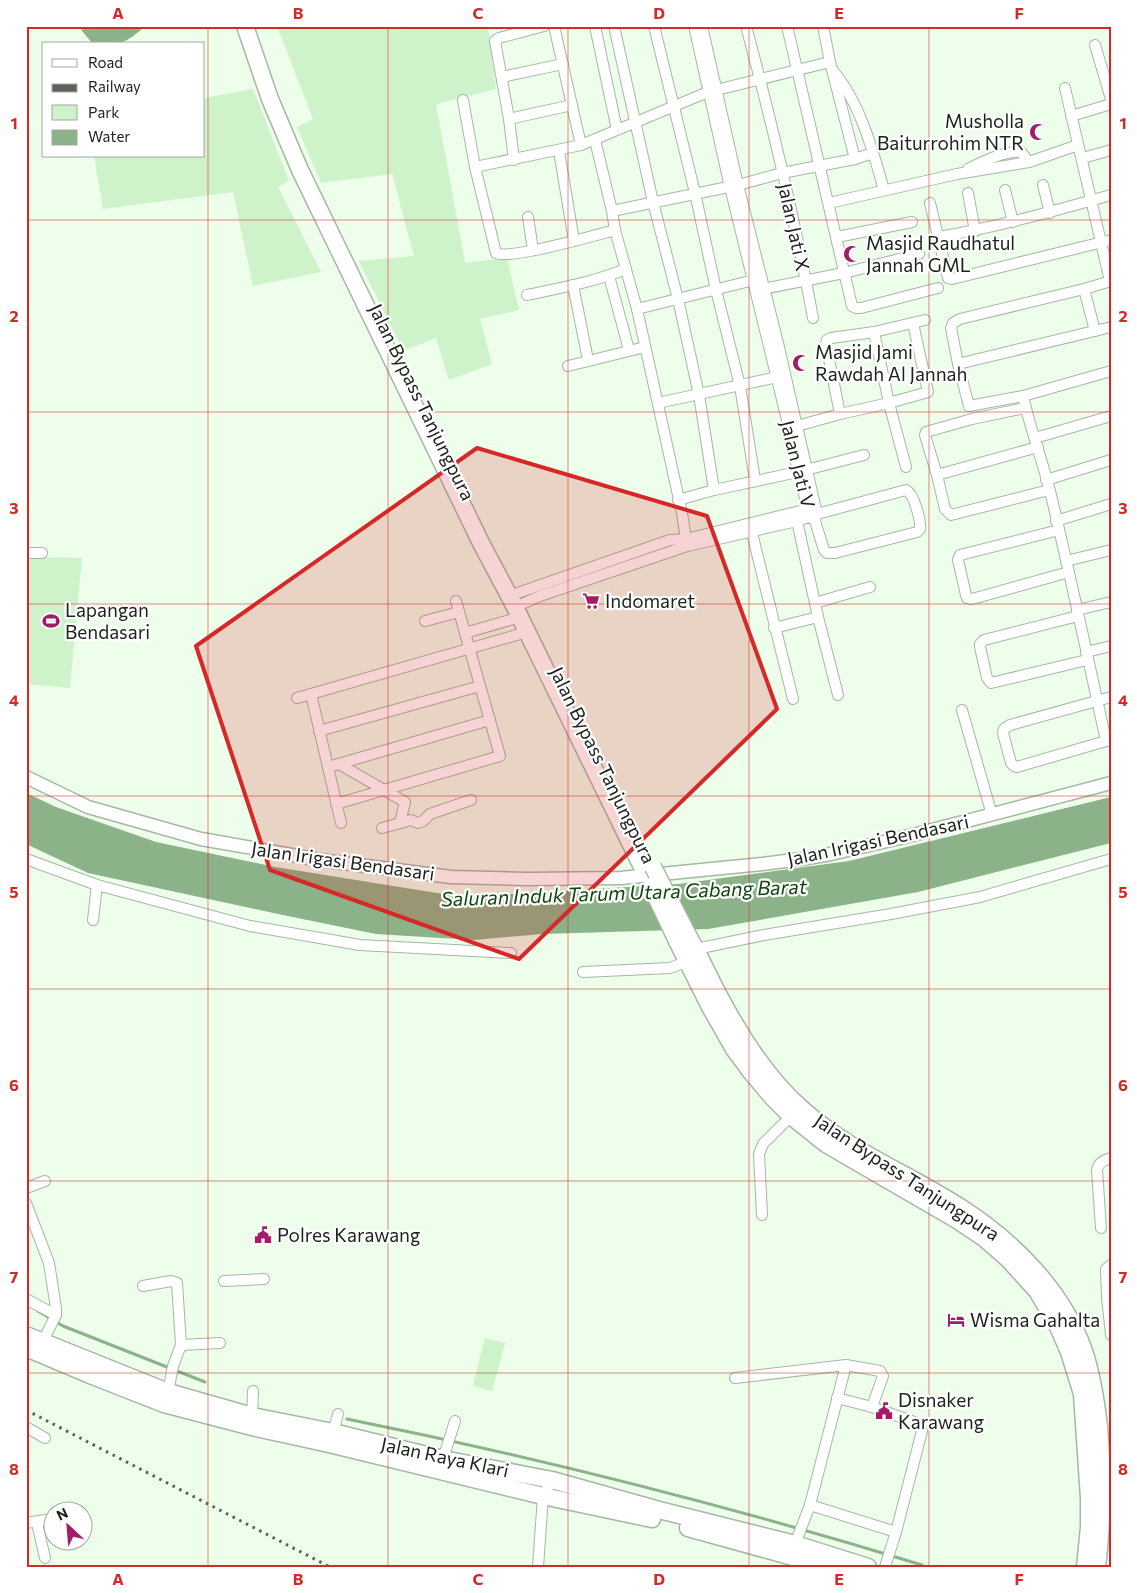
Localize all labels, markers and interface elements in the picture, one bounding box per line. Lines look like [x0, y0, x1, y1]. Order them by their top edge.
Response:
text: A [112, 3, 124, 22]
text: B [293, 3, 304, 22]
text: C [473, 3, 484, 22]
text: D [653, 3, 665, 22]
text: E [834, 3, 844, 22]
text: F [1014, 3, 1024, 22]
legend [42, 42, 205, 158]
text: Road [88, 53, 123, 71]
text: Railway [88, 77, 141, 95]
text: Park [88, 103, 119, 121]
place label: Musholla Baiturrohim NTR [877, 109, 1024, 154]
text: 1 [10, 113, 18, 132]
text: 1 [1119, 113, 1127, 132]
mosque icon: Musholla Baiturrohim NTR [1028, 122, 1048, 142]
text: Water [88, 127, 130, 145]
street label: Jalan Jati X [774, 181, 815, 273]
place label: Masjid Raudhatul Jannah GML [866, 231, 1015, 276]
mosque icon: Masjid Raudhatul Jannah GML [842, 244, 862, 264]
street label: Jalan Bypass Tanjungpura [365, 300, 480, 504]
text: 2 [9, 306, 19, 325]
text: 2 [1118, 306, 1128, 325]
place label: Masjid Jami Rawdah Al Jannah [815, 340, 967, 385]
mosque icon: Masjid Jami Rawdah Al Jannah [791, 353, 811, 373]
street label: Jalan Jati V [776, 418, 820, 510]
text: 3 [9, 498, 19, 517]
text: 3 [1118, 498, 1128, 517]
place label: Indomaret [605, 589, 695, 612]
supermarket icon: Indomaret [581, 591, 601, 611]
place label: Lapangan Bendasari [65, 598, 150, 643]
sports icon: Lapangan Bendasari [41, 611, 61, 631]
street label: Jalan Bypass Tanjungpura [546, 663, 661, 867]
text: 4 [9, 690, 19, 709]
text: 4 [1118, 690, 1128, 709]
street label: Jalan Irigasi Bendasari [785, 809, 971, 870]
street label: Jalan Irigasi Bendasari [250, 836, 436, 885]
water label: Saluran Induk Tarum Utara Cabang Barat [441, 874, 808, 910]
text: 5 [9, 882, 19, 901]
text: 5 [1118, 882, 1128, 901]
text: 6 [9, 1075, 19, 1094]
text: 6 [1118, 1075, 1128, 1094]
street label: Jalan Bypass Tanjungpura [810, 1108, 1004, 1245]
place label: Polres Karawang [277, 1223, 420, 1246]
public building icon: Polres Karawang [253, 1225, 273, 1245]
text: 7 [10, 1267, 19, 1286]
text: 7 [1119, 1267, 1128, 1286]
place label: Wisma Gahalta [970, 1308, 1100, 1331]
hotel icon: Wisma Gahalta [946, 1310, 966, 1330]
place label: Disnaker Karawang [898, 1388, 984, 1433]
public building icon: Disnaker Karawang [874, 1401, 894, 1421]
street label: Jalan Raya Klari [379, 1432, 511, 1481]
text: 8 [9, 1459, 19, 1478]
text: 8 [1118, 1459, 1128, 1478]
north arrow [42, 1500, 92, 1550]
text: N [54, 1504, 71, 1524]
text: A [112, 1569, 124, 1588]
text: B [293, 1569, 304, 1588]
text: C [473, 1569, 484, 1588]
text: D [653, 1569, 665, 1588]
text: E [834, 1569, 844, 1588]
text: F [1014, 1569, 1024, 1588]

